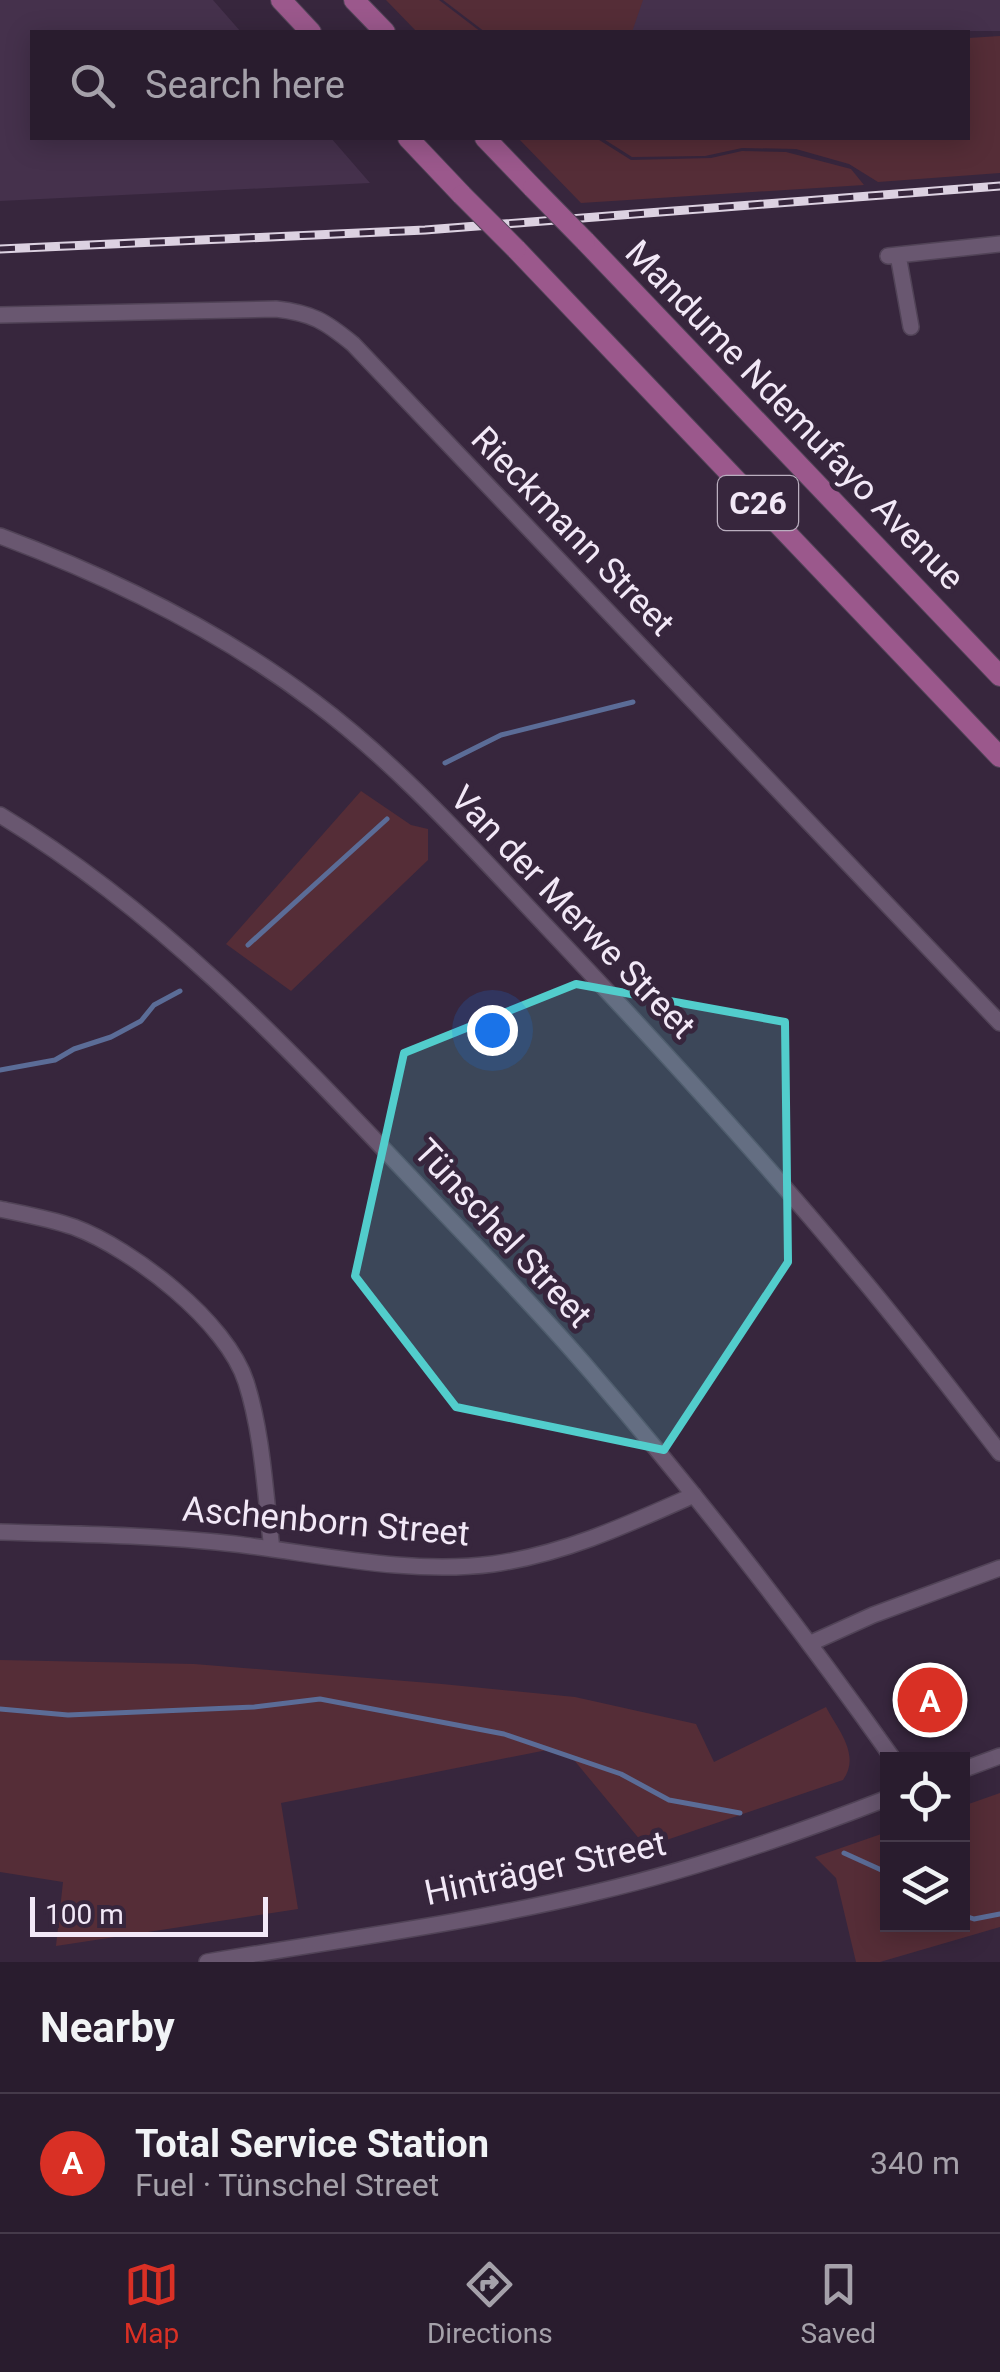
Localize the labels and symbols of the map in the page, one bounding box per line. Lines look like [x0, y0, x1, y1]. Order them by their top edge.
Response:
street label: Mandume Ndemufayo Avenue [617, 232, 972, 598]
street label: Rieckmann Street [463, 419, 683, 644]
road number: C26 [718, 476, 798, 530]
street label: Van der Merwe Street [442, 778, 704, 1047]
your location [467, 1005, 518, 1056]
street label: Tünschel Street [405, 1131, 600, 1336]
street label: Aschenborn Street [181, 1489, 471, 1554]
pin: A [898, 1662, 962, 1738]
street label: Hinträger Street [421, 1823, 669, 1914]
scale bar [30, 1892, 268, 1936]

